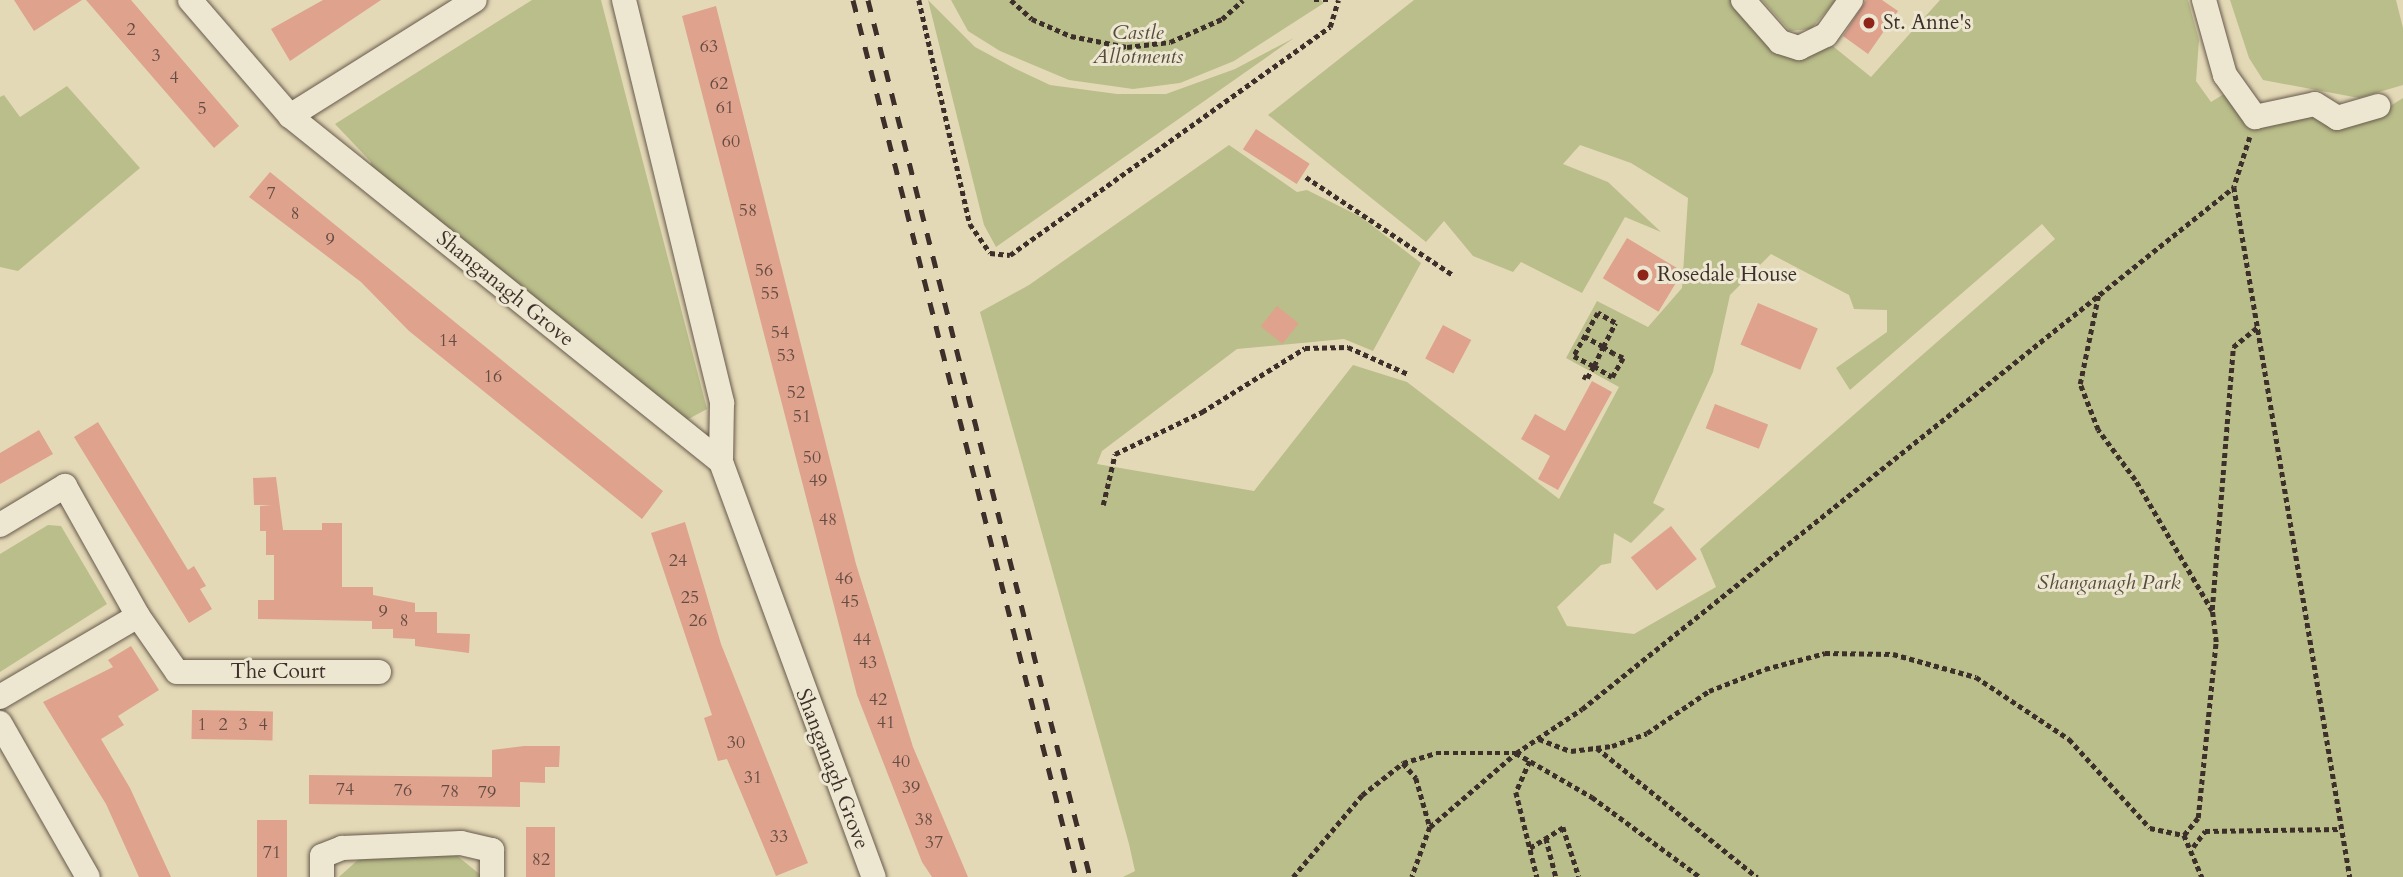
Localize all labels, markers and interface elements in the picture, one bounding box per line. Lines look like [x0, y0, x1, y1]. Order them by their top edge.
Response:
place label: St. Anne's [1883, 10, 1971, 36]
marker: St. Anne's [1861, 15, 1877, 31]
house number: 2 [126, 19, 136, 41]
park label: Castle Allotments [1093, 20, 1183, 70]
house number: 63 [700, 36, 718, 58]
house number: 3 [151, 45, 161, 67]
house number: 4 [169, 67, 179, 89]
house number: 62 [710, 73, 728, 95]
house number: 61 [716, 97, 734, 119]
house number: 5 [197, 98, 207, 120]
house number: 60 [722, 131, 740, 153]
house number: 7 [266, 183, 276, 205]
house number: 58 [739, 200, 757, 222]
house number: 8 [290, 203, 300, 225]
street label: Shanganagh Grove [431, 226, 579, 352]
house number: 9 [325, 229, 335, 251]
house number: 56 [755, 260, 773, 282]
place label: Rosedale House [1657, 262, 1797, 288]
marker: Rosedale House [1635, 267, 1651, 283]
house number: 55 [761, 283, 779, 305]
house number: 54 [771, 322, 789, 344]
house number: 14 [439, 330, 457, 352]
house number: 53 [777, 345, 795, 367]
house number: 16 [484, 366, 502, 388]
house number: 52 [787, 382, 805, 404]
house number: 51 [793, 406, 811, 428]
house number: 50 [803, 447, 821, 469]
house number: 49 [809, 470, 827, 492]
house number: 48 [819, 509, 837, 531]
house number: 24 [669, 550, 687, 572]
house number: 46 [835, 568, 853, 590]
park label: Shanganagh Park [2037, 570, 2181, 596]
house number: 25 [681, 587, 699, 609]
house number: 45 [841, 591, 859, 613]
house number: 9 [378, 601, 388, 623]
house number: 8 [399, 610, 409, 632]
house number: 26 [689, 610, 707, 632]
house number: 44 [853, 629, 871, 651]
house number: 43 [859, 652, 877, 674]
street label: The Court [230, 659, 326, 685]
street label: Shanganagh Grove [790, 685, 874, 853]
house number: 42 [869, 689, 887, 711]
house number: 41 [877, 712, 895, 734]
house number: 1 [197, 714, 207, 736]
house number: 2 [218, 714, 228, 736]
house number: 3 [238, 714, 248, 736]
house number: 4 [258, 714, 268, 736]
house number: 30 [727, 732, 745, 754]
house number: 40 [892, 751, 910, 773]
house number: 31 [744, 767, 762, 789]
house number: 39 [902, 777, 920, 799]
house number: 74 [336, 779, 354, 801]
house number: 76 [394, 780, 412, 802]
house number: 78 [441, 781, 459, 803]
house number: 79 [478, 782, 496, 804]
house number: 38 [915, 809, 933, 831]
house number: 33 [770, 826, 788, 848]
house number: 37 [925, 832, 943, 854]
house number: 71 [263, 842, 281, 864]
house number: 82 [532, 849, 550, 871]

